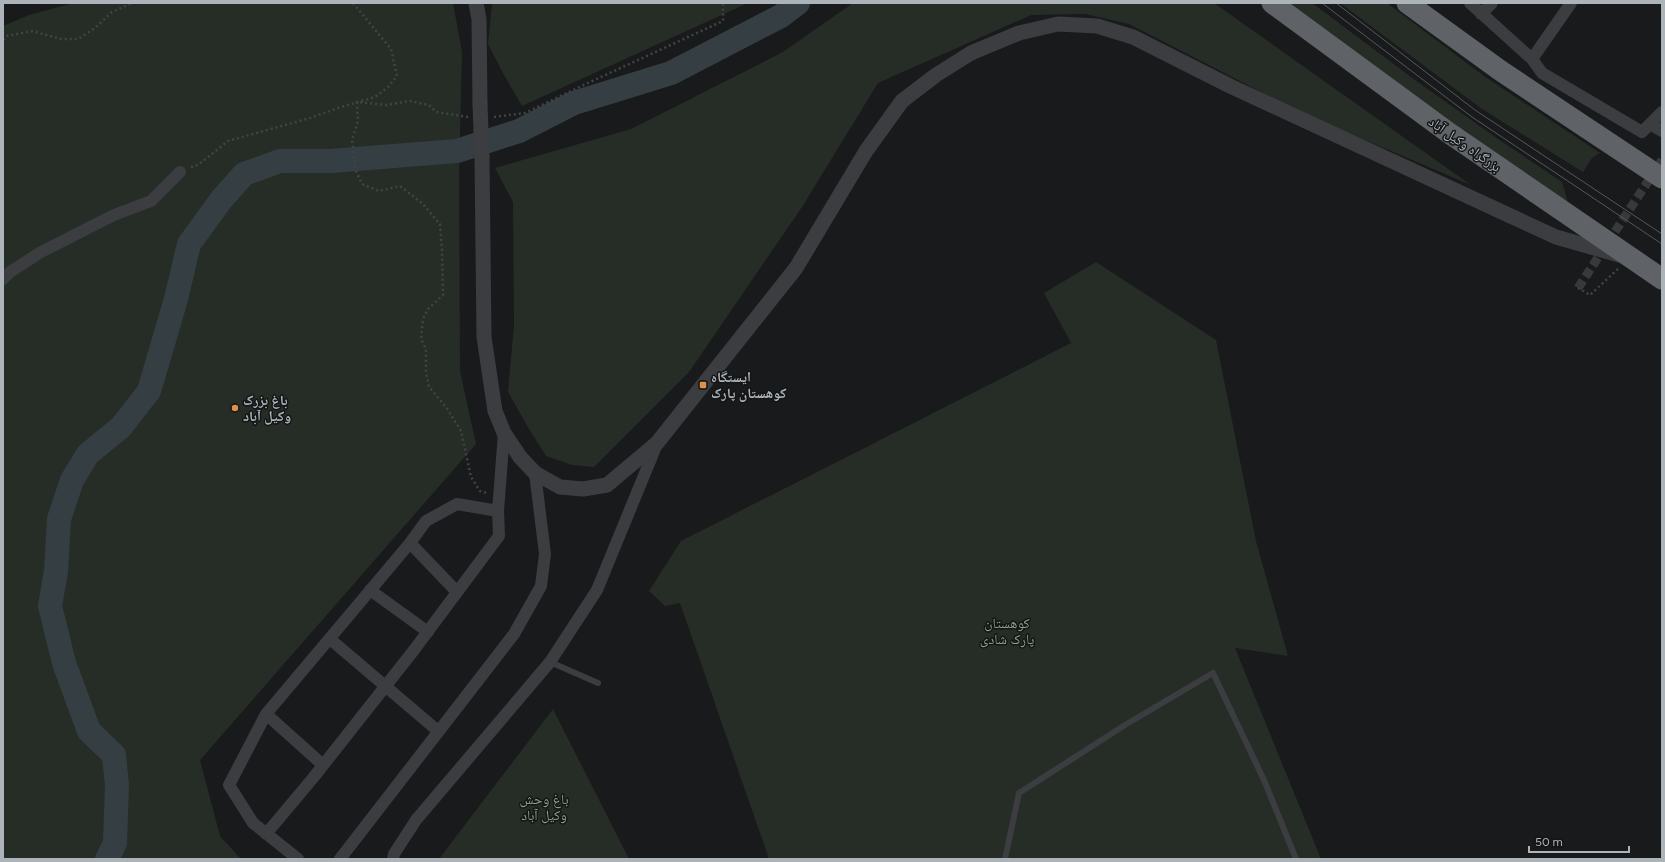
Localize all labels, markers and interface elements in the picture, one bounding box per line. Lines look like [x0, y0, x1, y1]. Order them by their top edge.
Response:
street label: بزرگراه وکیل آباد [1425, 113, 1504, 176]
place label: ایستگاه کوهستان پارک [711, 369, 786, 402]
marker: ایستگاه کوهستان پارک [698, 380, 708, 390]
place label: باغ بزرک وکیل آباد [243, 392, 291, 425]
marker: باغ بزرک وکیل آباد [230, 403, 240, 413]
park label: کوهستان پارک شادی [980, 615, 1034, 648]
park label: باغ وحش وکیل آباد [520, 791, 569, 824]
scale bar [1529, 828, 1629, 854]
text: 50 m [1535, 835, 1563, 849]

